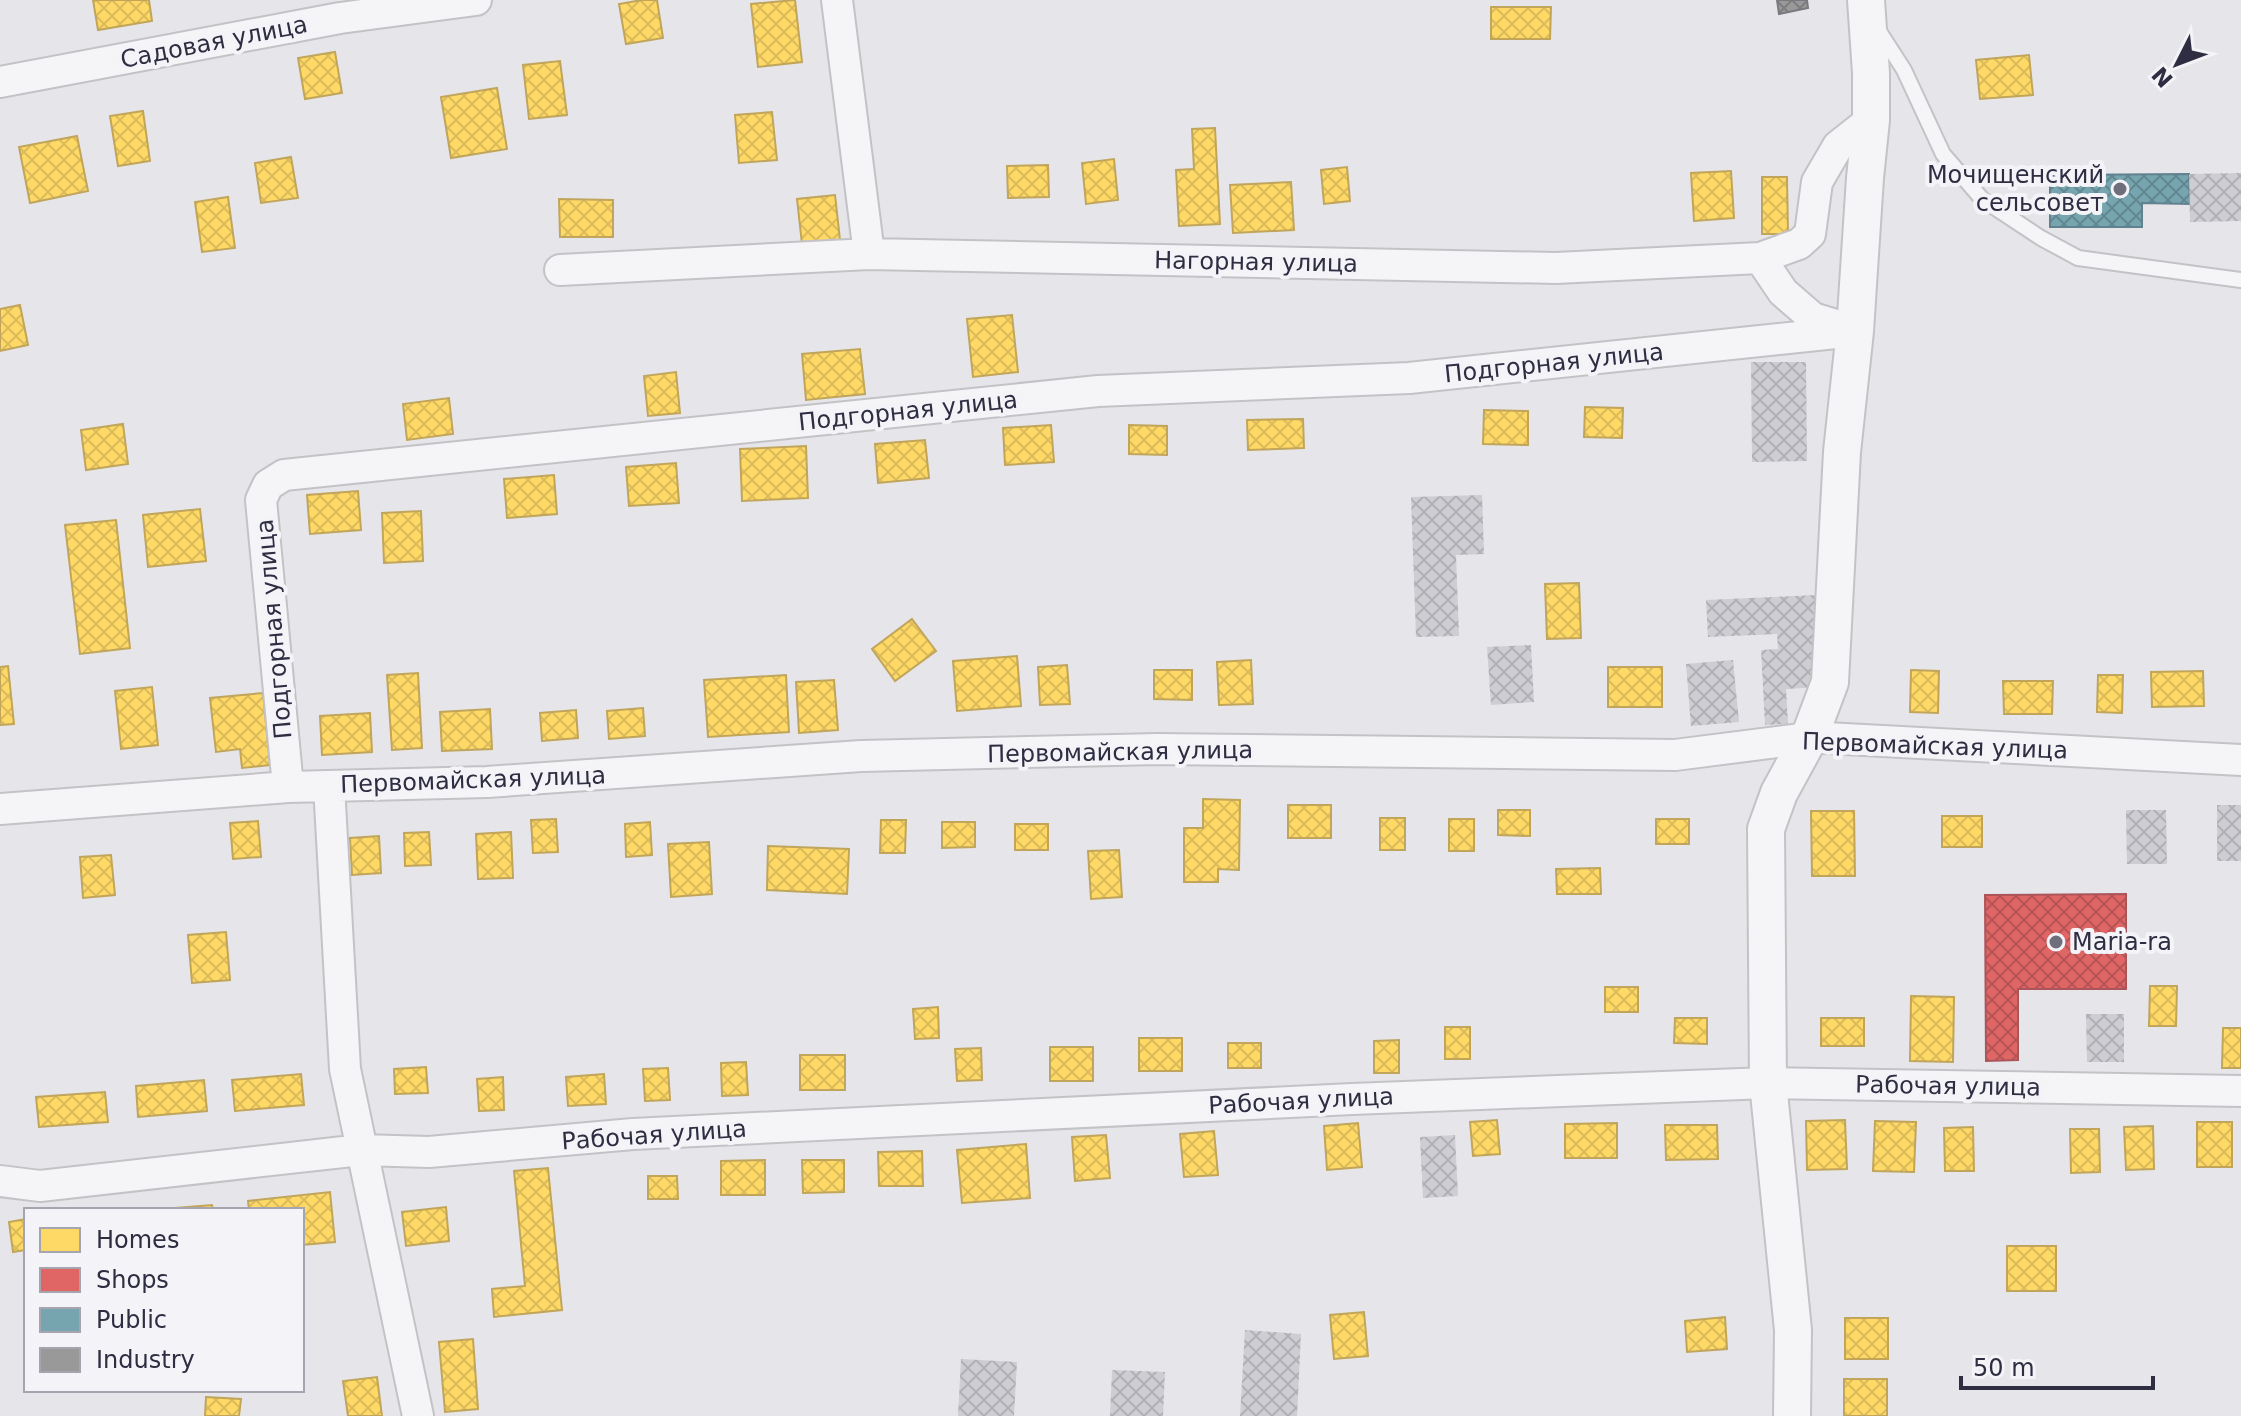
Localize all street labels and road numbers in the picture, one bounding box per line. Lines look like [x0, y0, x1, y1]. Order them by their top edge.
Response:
street label: Садовая улица [118, 10, 310, 74]
street label: Нагорная улица [1154, 246, 1358, 278]
street label: Подгорная улица [1443, 338, 1665, 388]
street label: Подгорная улица [797, 386, 1019, 436]
street label: Подгорная улица [250, 518, 298, 740]
street label: Первомайская улица [1802, 727, 2068, 765]
street label: Первомайская улица [987, 736, 1253, 768]
street label: Первомайская улица [340, 761, 606, 799]
street label: Рабочая улица [1855, 1070, 2041, 1102]
street label: Рабочая улица [1207, 1082, 1395, 1120]
street label: Рабочая улица [560, 1115, 748, 1155]

